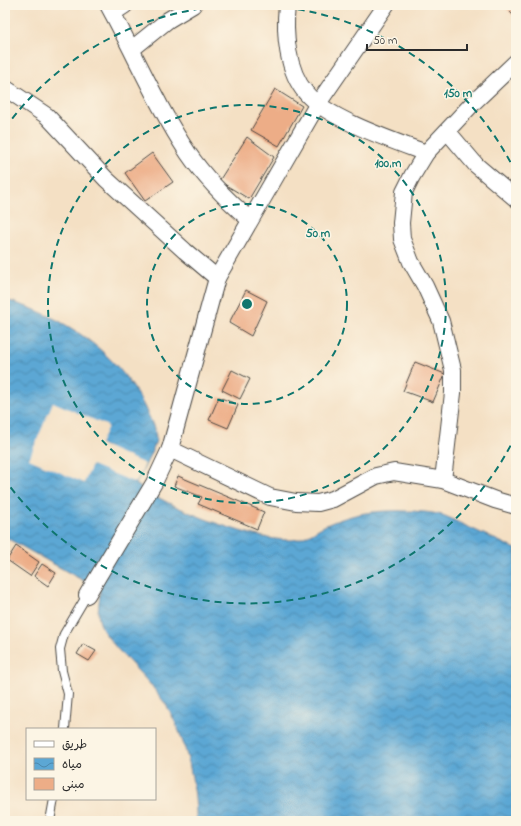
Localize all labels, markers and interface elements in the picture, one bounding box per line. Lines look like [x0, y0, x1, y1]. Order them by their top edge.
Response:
scale bar [367, 26, 467, 52]
text: 50 m [373, 32, 397, 50]
text: 150 m [444, 85, 473, 103]
text: 100 m [375, 155, 402, 173]
text: 50 m [306, 225, 331, 243]
centre of rings [240, 297, 254, 311]
legend [26, 728, 156, 800]
text: طريق [62, 736, 87, 754]
text: مياه [62, 756, 82, 774]
text: مبنى [62, 776, 85, 794]

